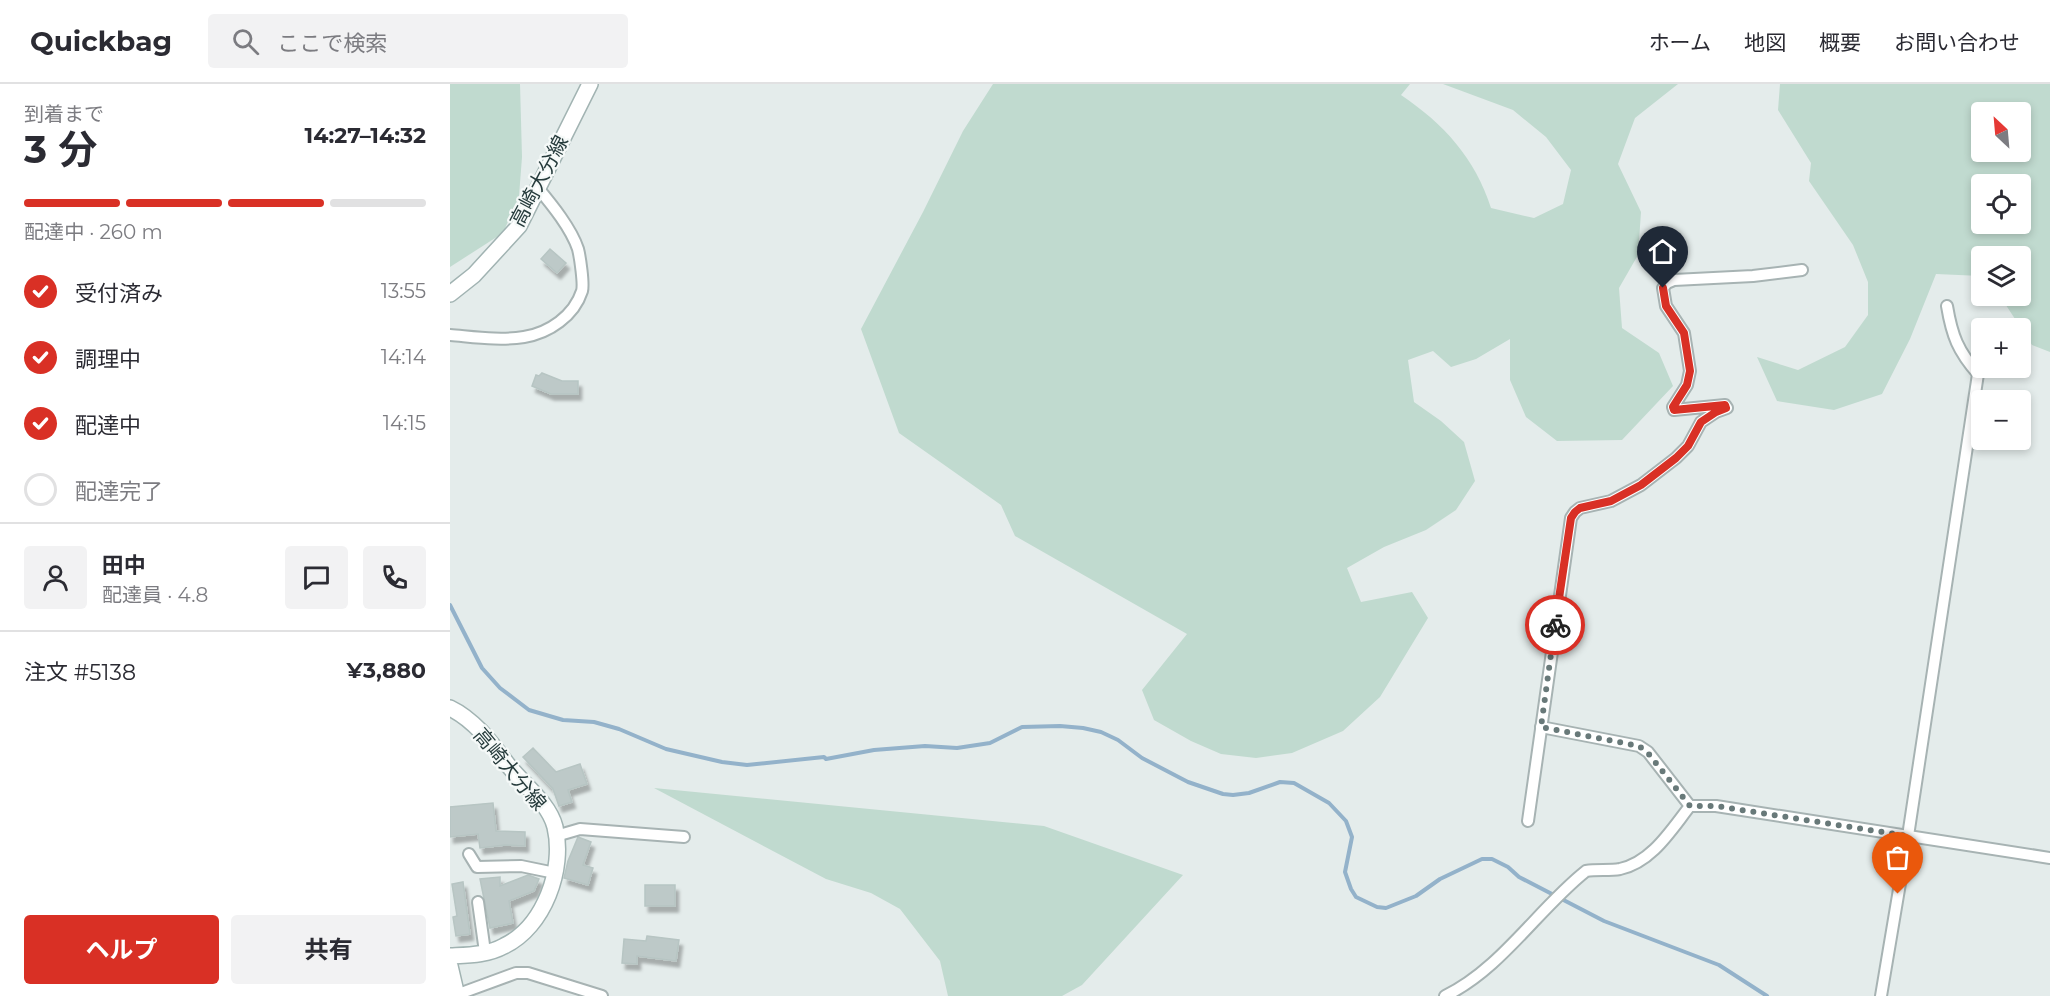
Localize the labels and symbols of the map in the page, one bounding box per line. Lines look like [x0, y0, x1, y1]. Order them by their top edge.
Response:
north arrow [1971, 102, 2031, 162]
street label: 高崎大分線 [505, 131, 573, 231]
pin [1637, 226, 1688, 288]
courier [1525, 595, 1585, 655]
street label: 高崎大分線 [469, 723, 551, 815]
pin [1872, 832, 1923, 894]

